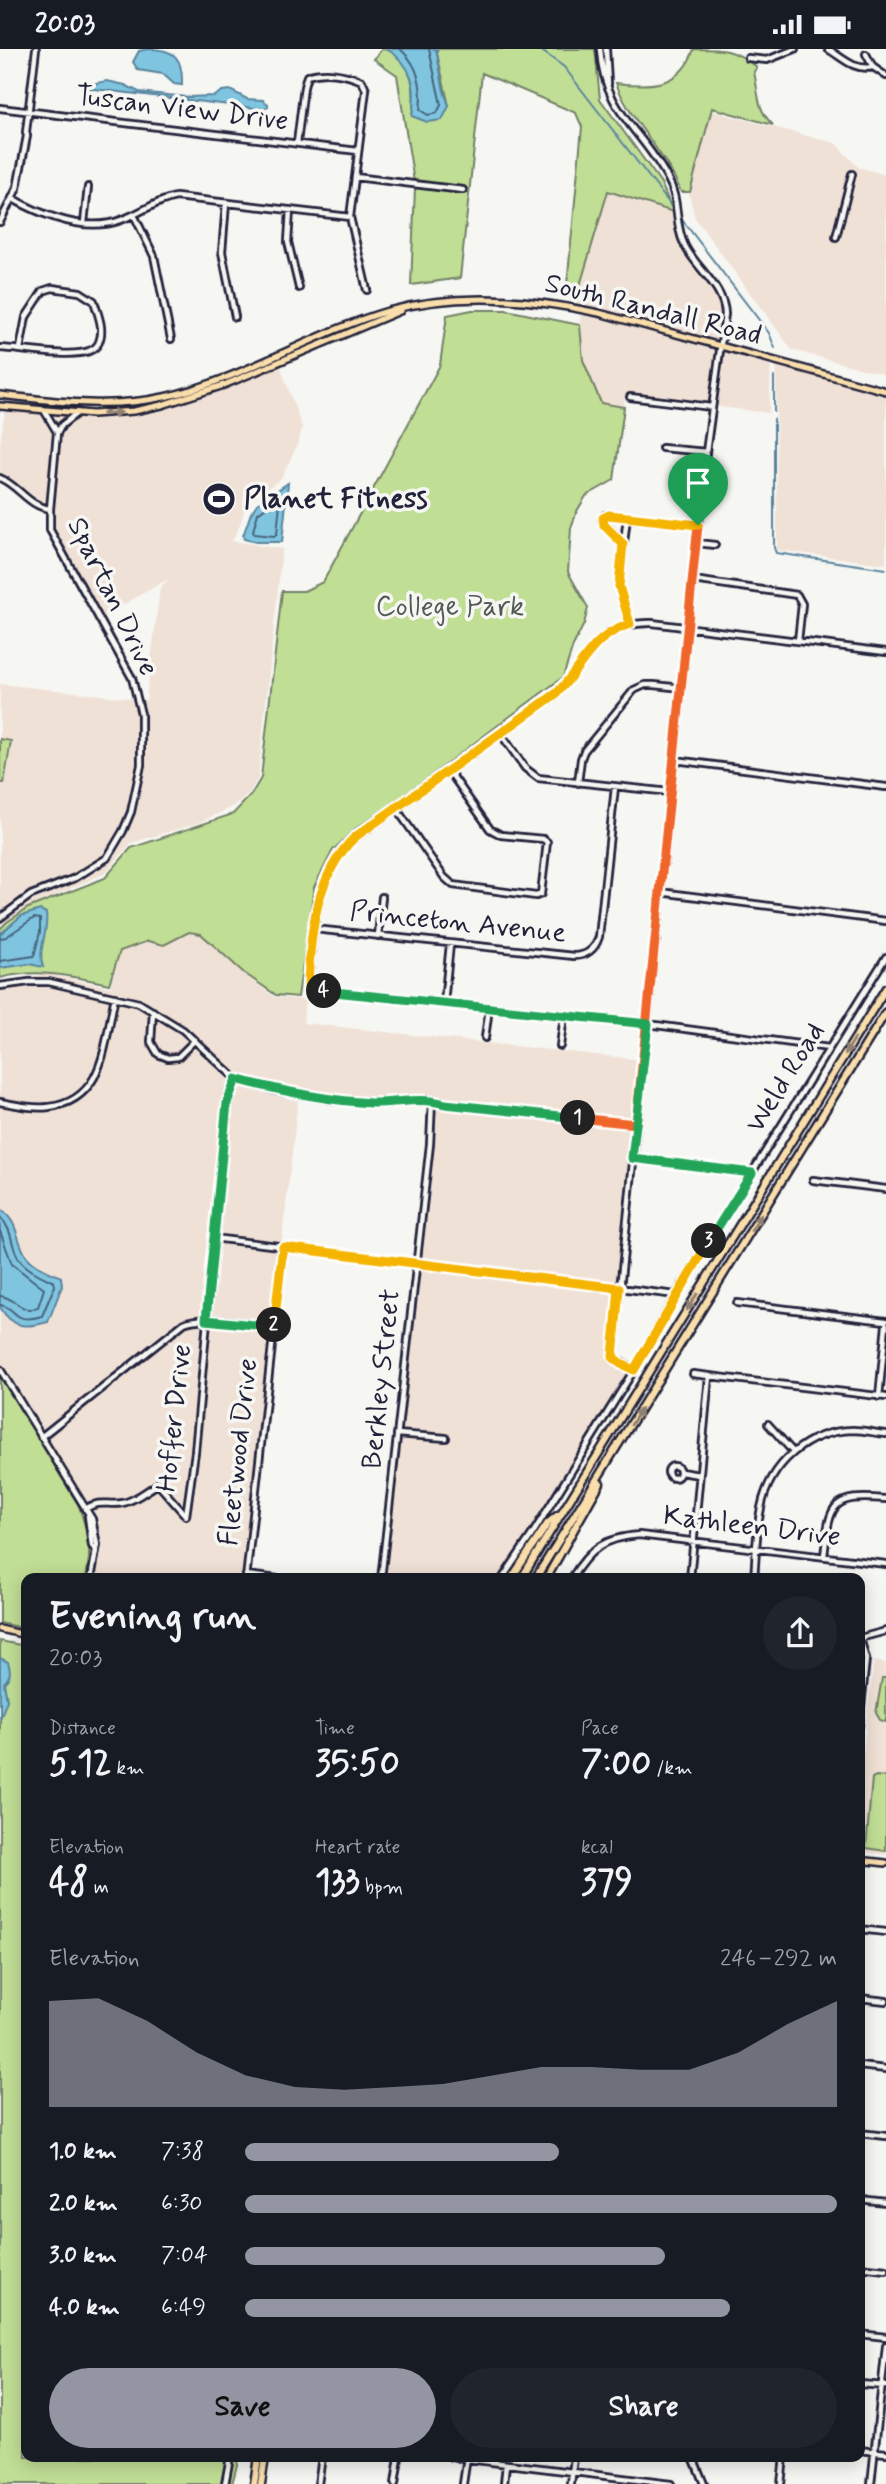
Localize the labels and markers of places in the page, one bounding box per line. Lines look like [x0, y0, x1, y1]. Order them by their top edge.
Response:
pin [668, 453, 728, 525]
sports icon: Planet Fitness [200, 480, 238, 518]
place label: Planet Fitness [244, 481, 428, 518]
pin: 4 [306, 974, 342, 1009]
pin: 1 [560, 1101, 596, 1135]
pin: 3 [692, 1223, 726, 1259]
pin: 2 [256, 1307, 292, 1343]

